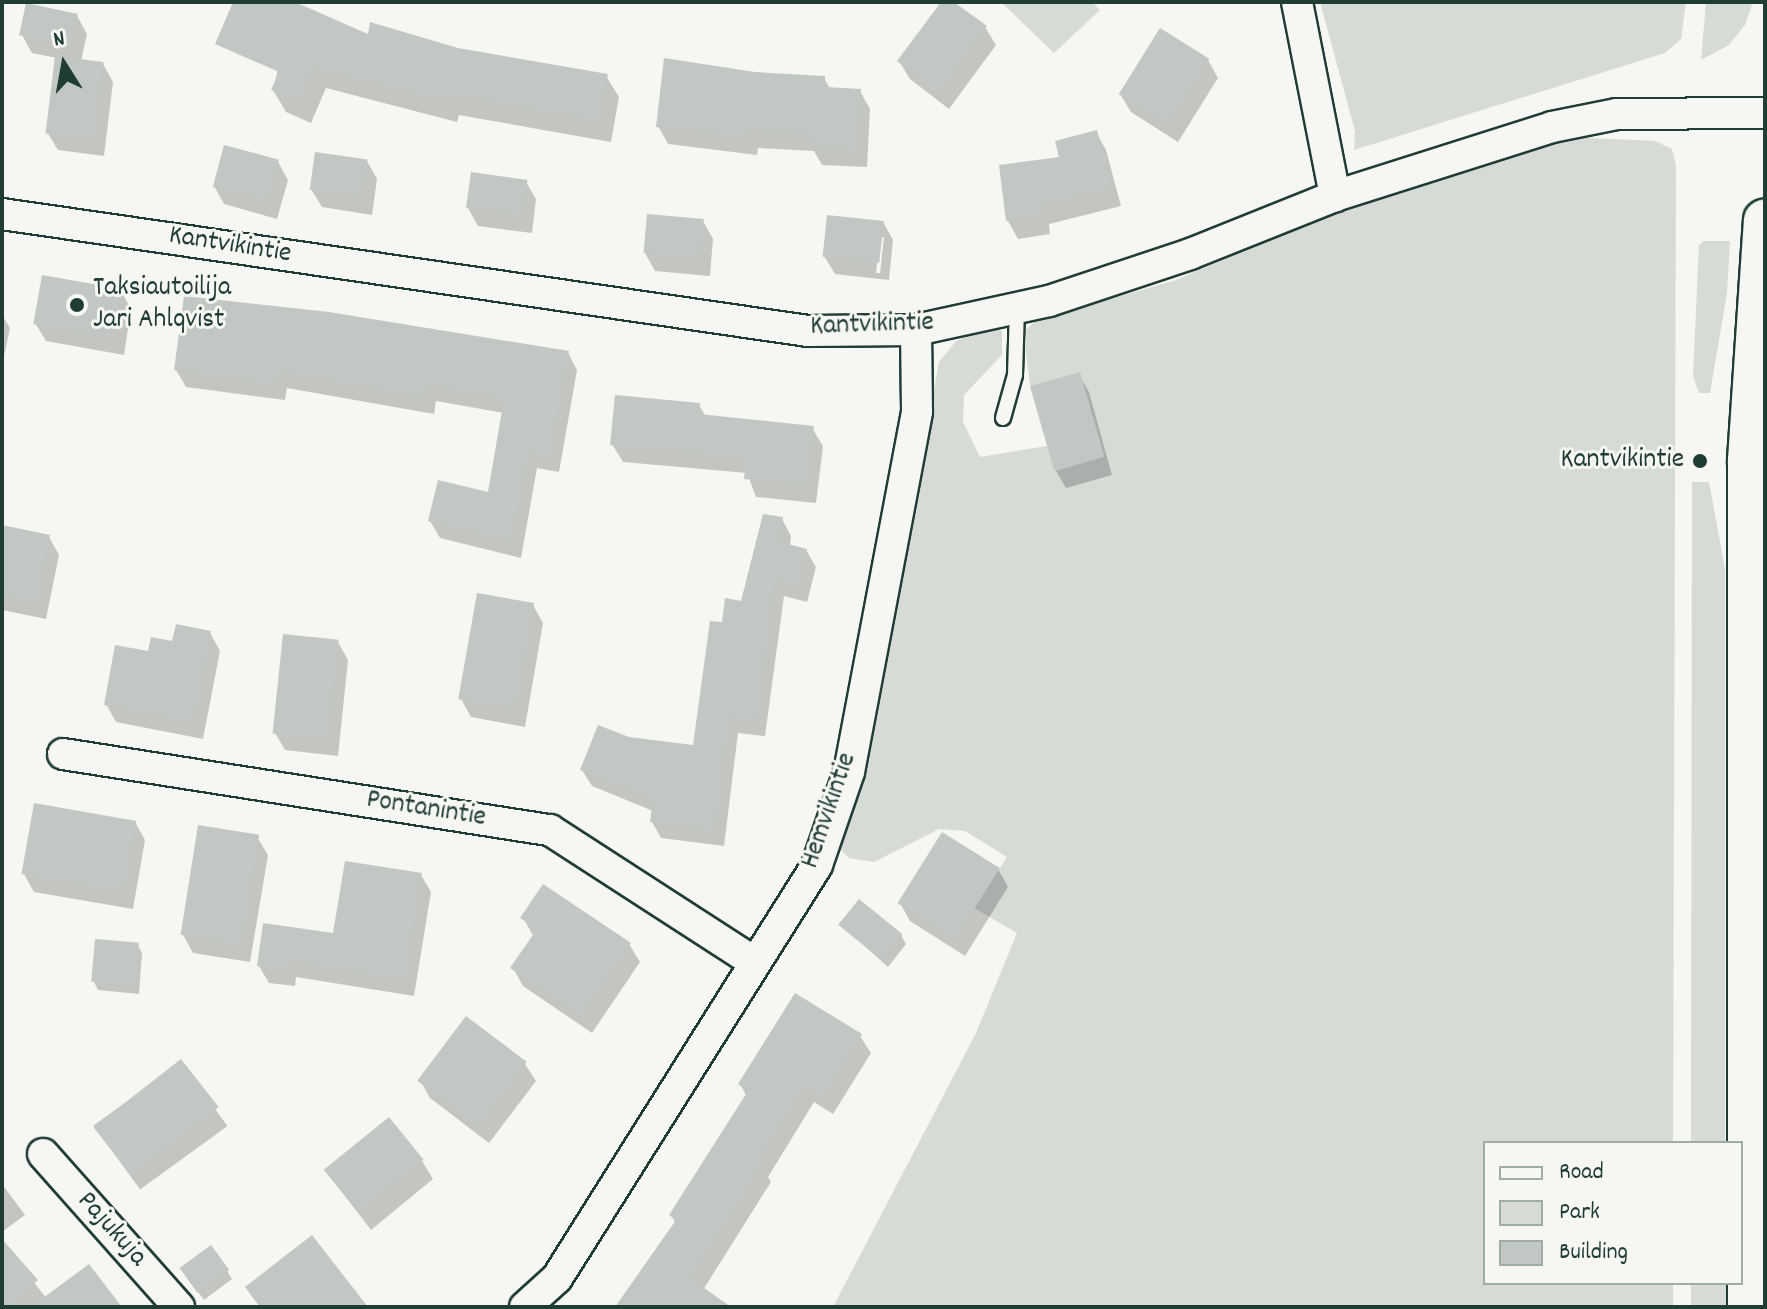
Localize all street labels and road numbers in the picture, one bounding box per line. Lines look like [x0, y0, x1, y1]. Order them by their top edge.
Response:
street label: Kantvikintie [166, 220, 294, 272]
street label: Kantvikintie [810, 307, 934, 345]
street label: Hemvikintie [795, 749, 865, 873]
street label: Pontanintie [364, 784, 488, 836]
street label: Pajukuja [69, 1186, 153, 1274]

